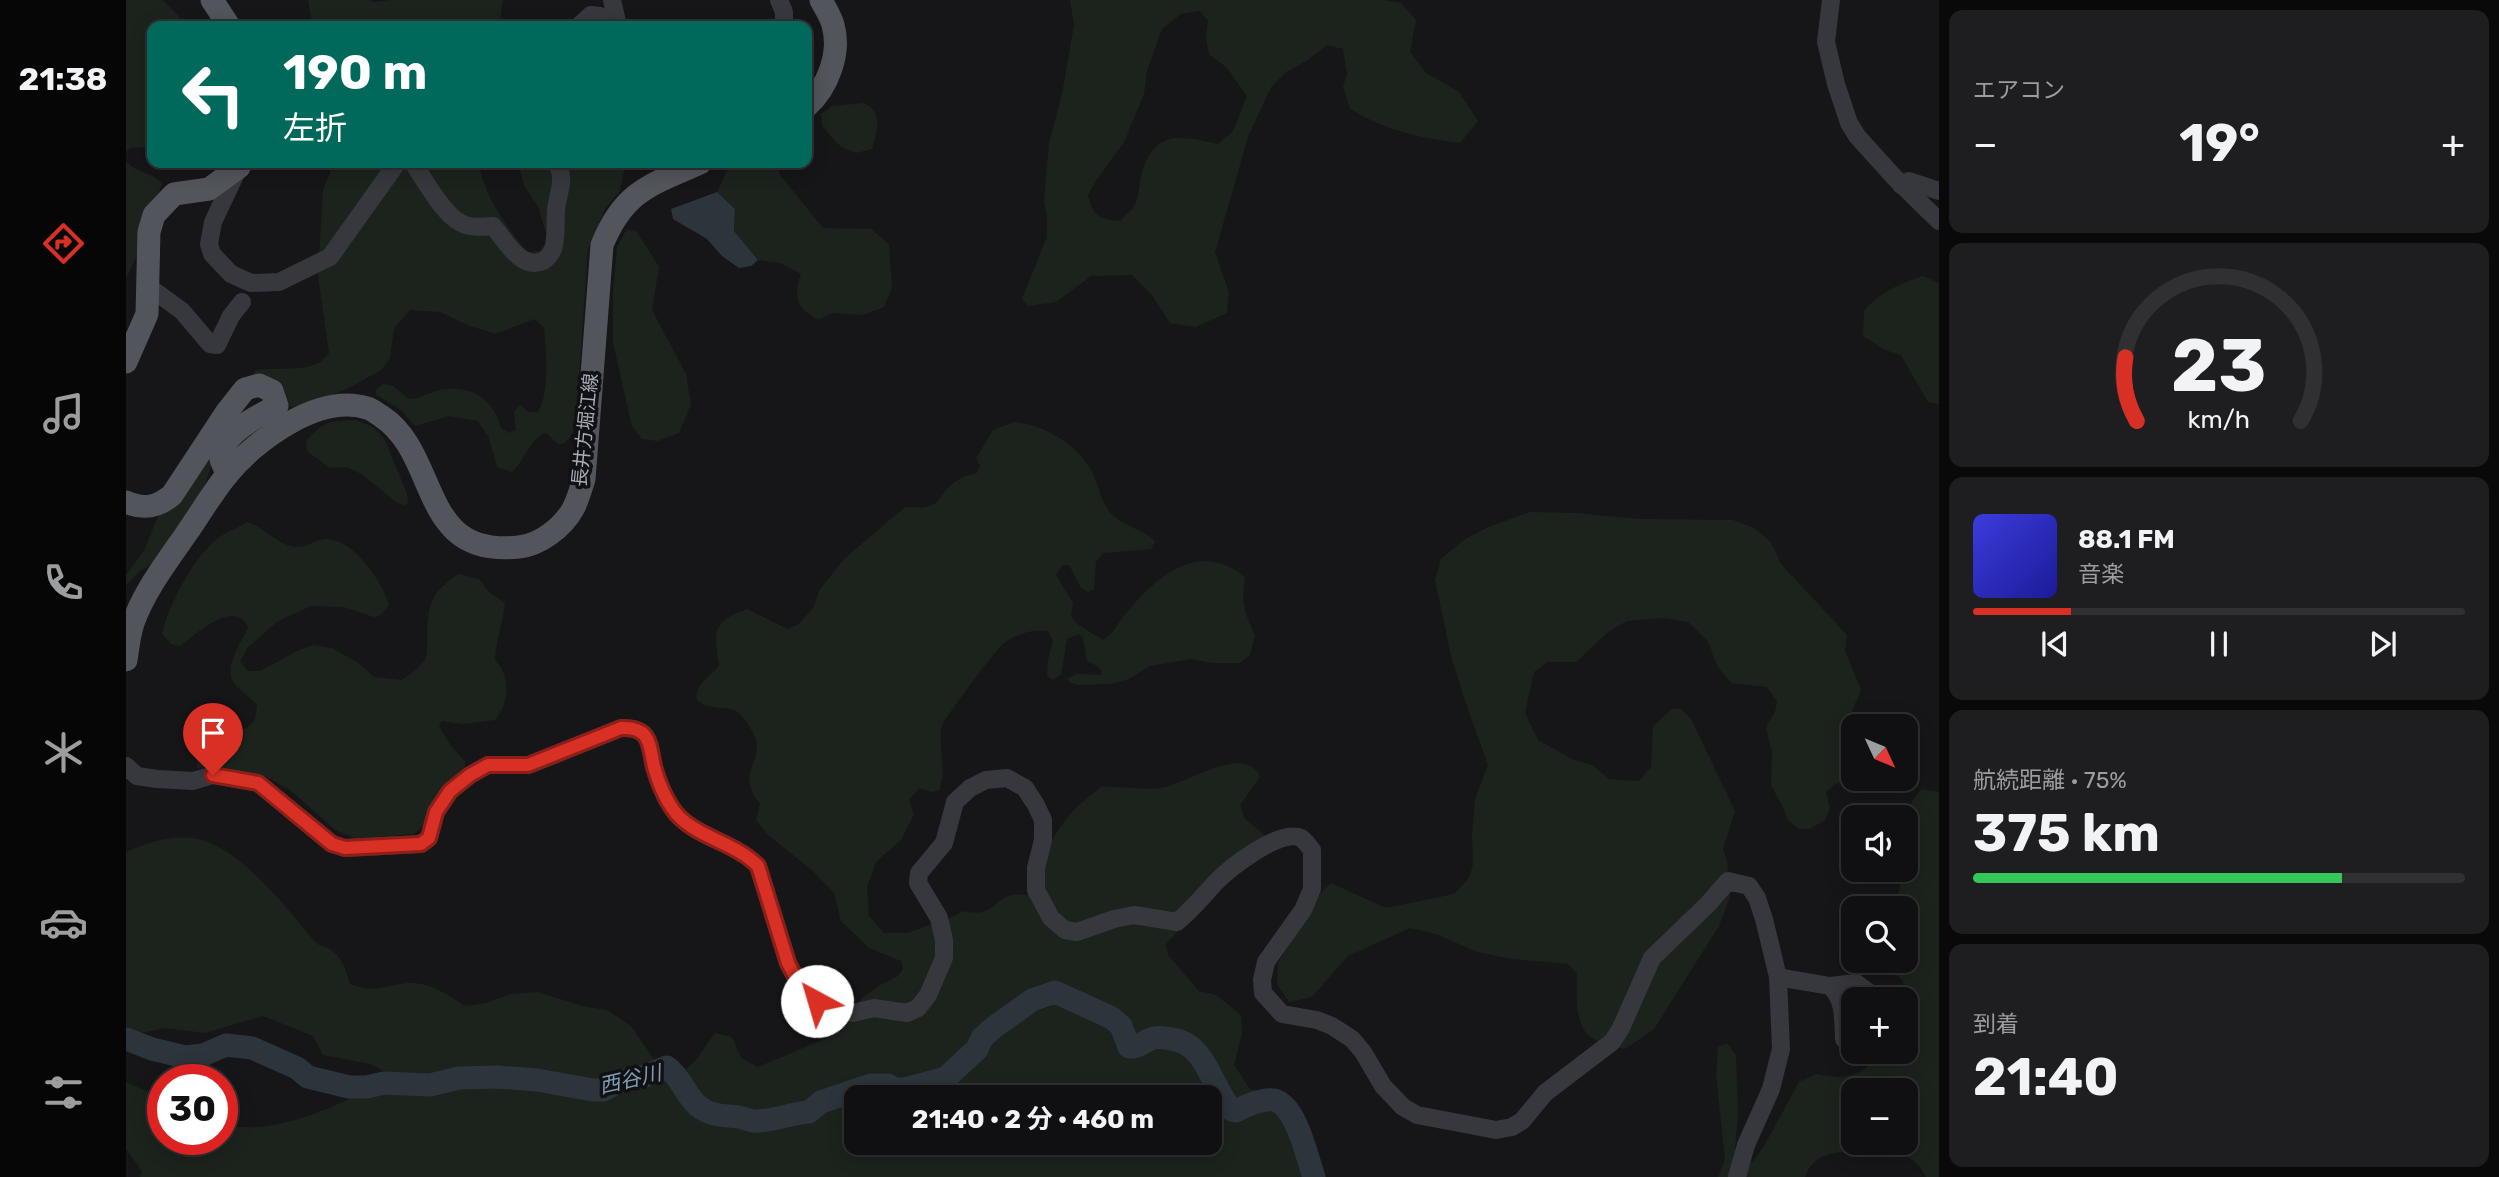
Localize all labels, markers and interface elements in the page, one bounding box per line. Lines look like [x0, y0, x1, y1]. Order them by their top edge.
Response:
text: 190 m [283, 43, 427, 101]
icon: left [168, 49, 259, 140]
text: 21:38 [19, 60, 107, 98]
text: エアコン [1973, 76, 2065, 104]
text: 左折 [283, 109, 347, 147]
text: 19° [2179, 112, 2260, 174]
text: − [1973, 121, 1998, 167]
text: + [2441, 121, 2465, 167]
icon: directions [39, 219, 88, 268]
text: 23 [2171, 324, 2267, 410]
street label: 長井方堀江線 [568, 372, 602, 488]
icon: music [39, 389, 88, 438]
text: km/h [2188, 405, 2250, 434]
text: 88.1 FM [2078, 524, 2175, 555]
icon: phone [39, 558, 88, 607]
text: 音楽 [2078, 560, 2124, 588]
icon: previous [2036, 625, 2074, 663]
icon: pause [2200, 625, 2238, 663]
icon: next [2364, 625, 2402, 663]
pin [183, 703, 243, 775]
icon: arrive [194, 714, 232, 752]
north arrow [1841, 714, 1918, 791]
map controls [1841, 714, 1918, 1155]
icon: climate [39, 728, 88, 777]
text: 航続距離 · 75% [1973, 766, 2127, 794]
text: 375 km [1973, 802, 2160, 864]
button: sound [1841, 805, 1918, 882]
button: search [1841, 896, 1918, 973]
icon: car [39, 898, 88, 947]
position arrow [780, 964, 854, 1038]
button: + [1841, 987, 1918, 1064]
text: 到着 [1973, 1010, 2019, 1038]
text: 21:40 [1973, 1046, 2119, 1108]
water label: 西谷川 [596, 1059, 665, 1098]
speed limit sign: 30 [147, 1064, 238, 1155]
icon: filters [39, 1068, 88, 1117]
button: − [1841, 1078, 1918, 1155]
text: 21:40 · 2 分 · 460 m [912, 1104, 1154, 1135]

